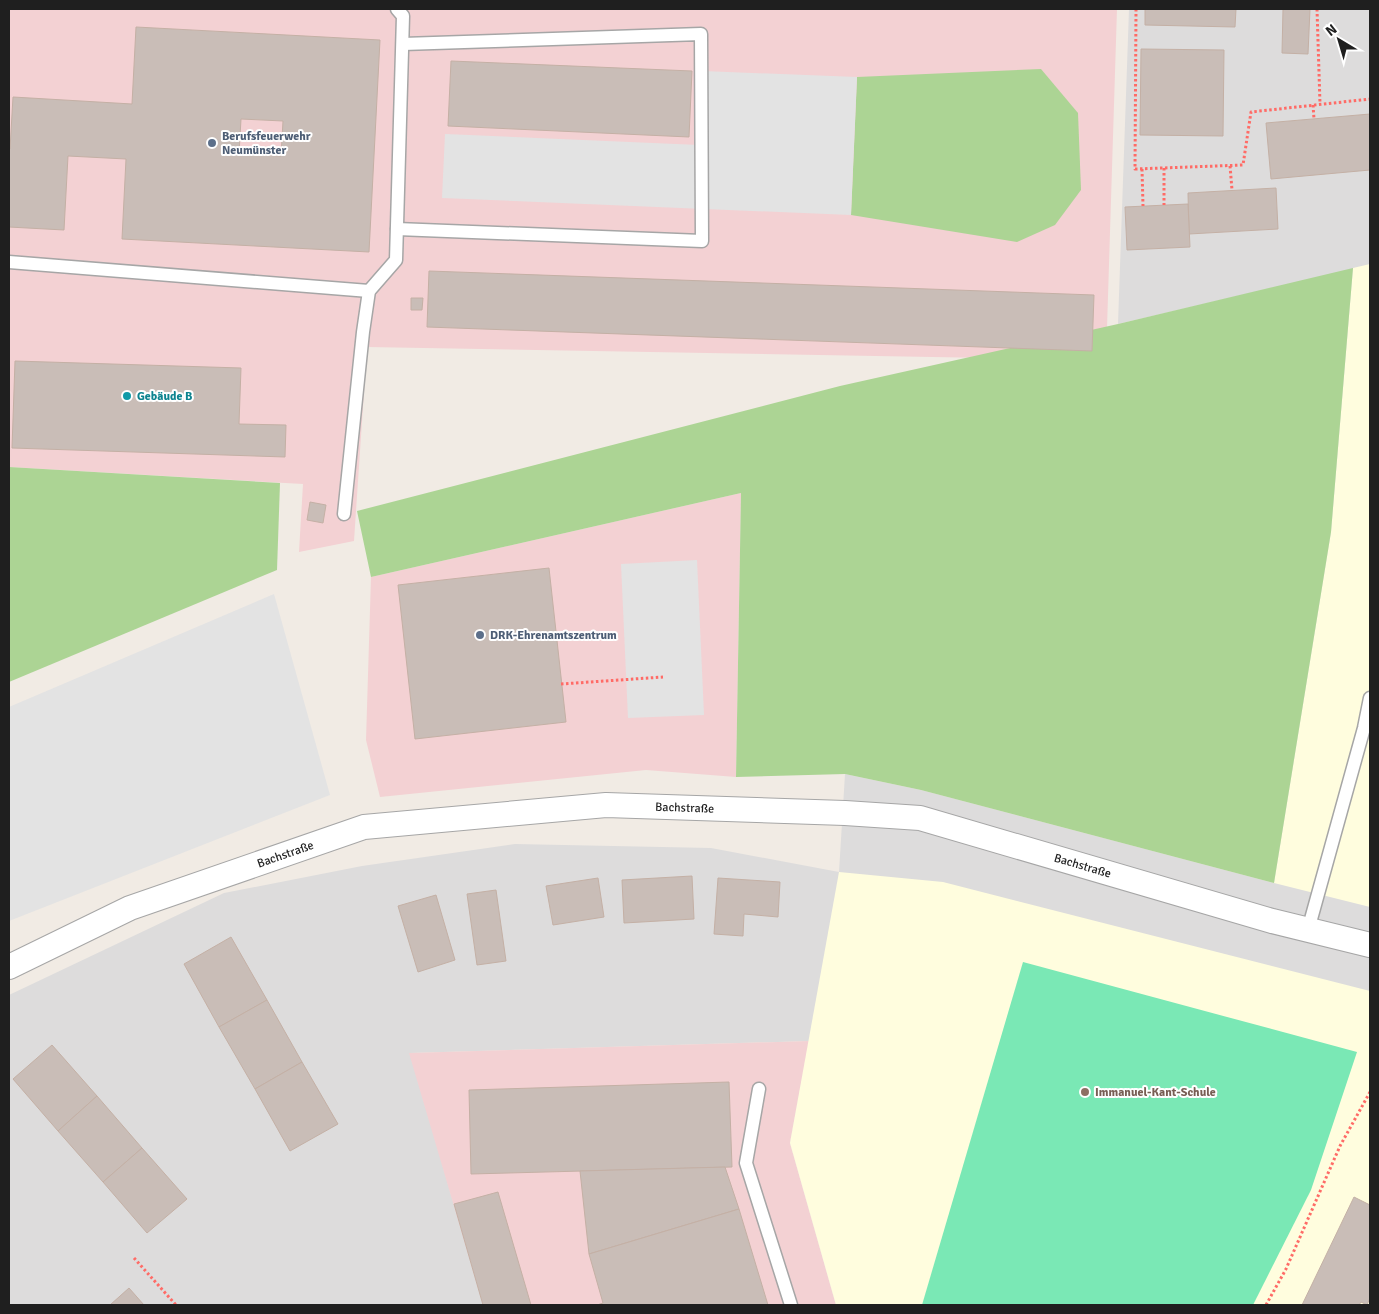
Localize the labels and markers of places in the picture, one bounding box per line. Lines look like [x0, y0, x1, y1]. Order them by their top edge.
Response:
place label: Berufsfeuerwehr Neumünster [222, 129, 311, 158]
marker: Berufsfeuerwehr Neumünster [206, 137, 218, 149]
place label: Gebäude B [137, 389, 192, 404]
marker: Gebäude B [121, 390, 133, 402]
place label: DRK-Ehrenamtszentrum [490, 628, 617, 643]
marker: DRK-Ehrenamtszentrum [474, 629, 486, 641]
place label: Immanuel-Kant-Schule [1095, 1085, 1216, 1100]
marker: Immanuel-Kant-Schule [1079, 1086, 1091, 1098]

